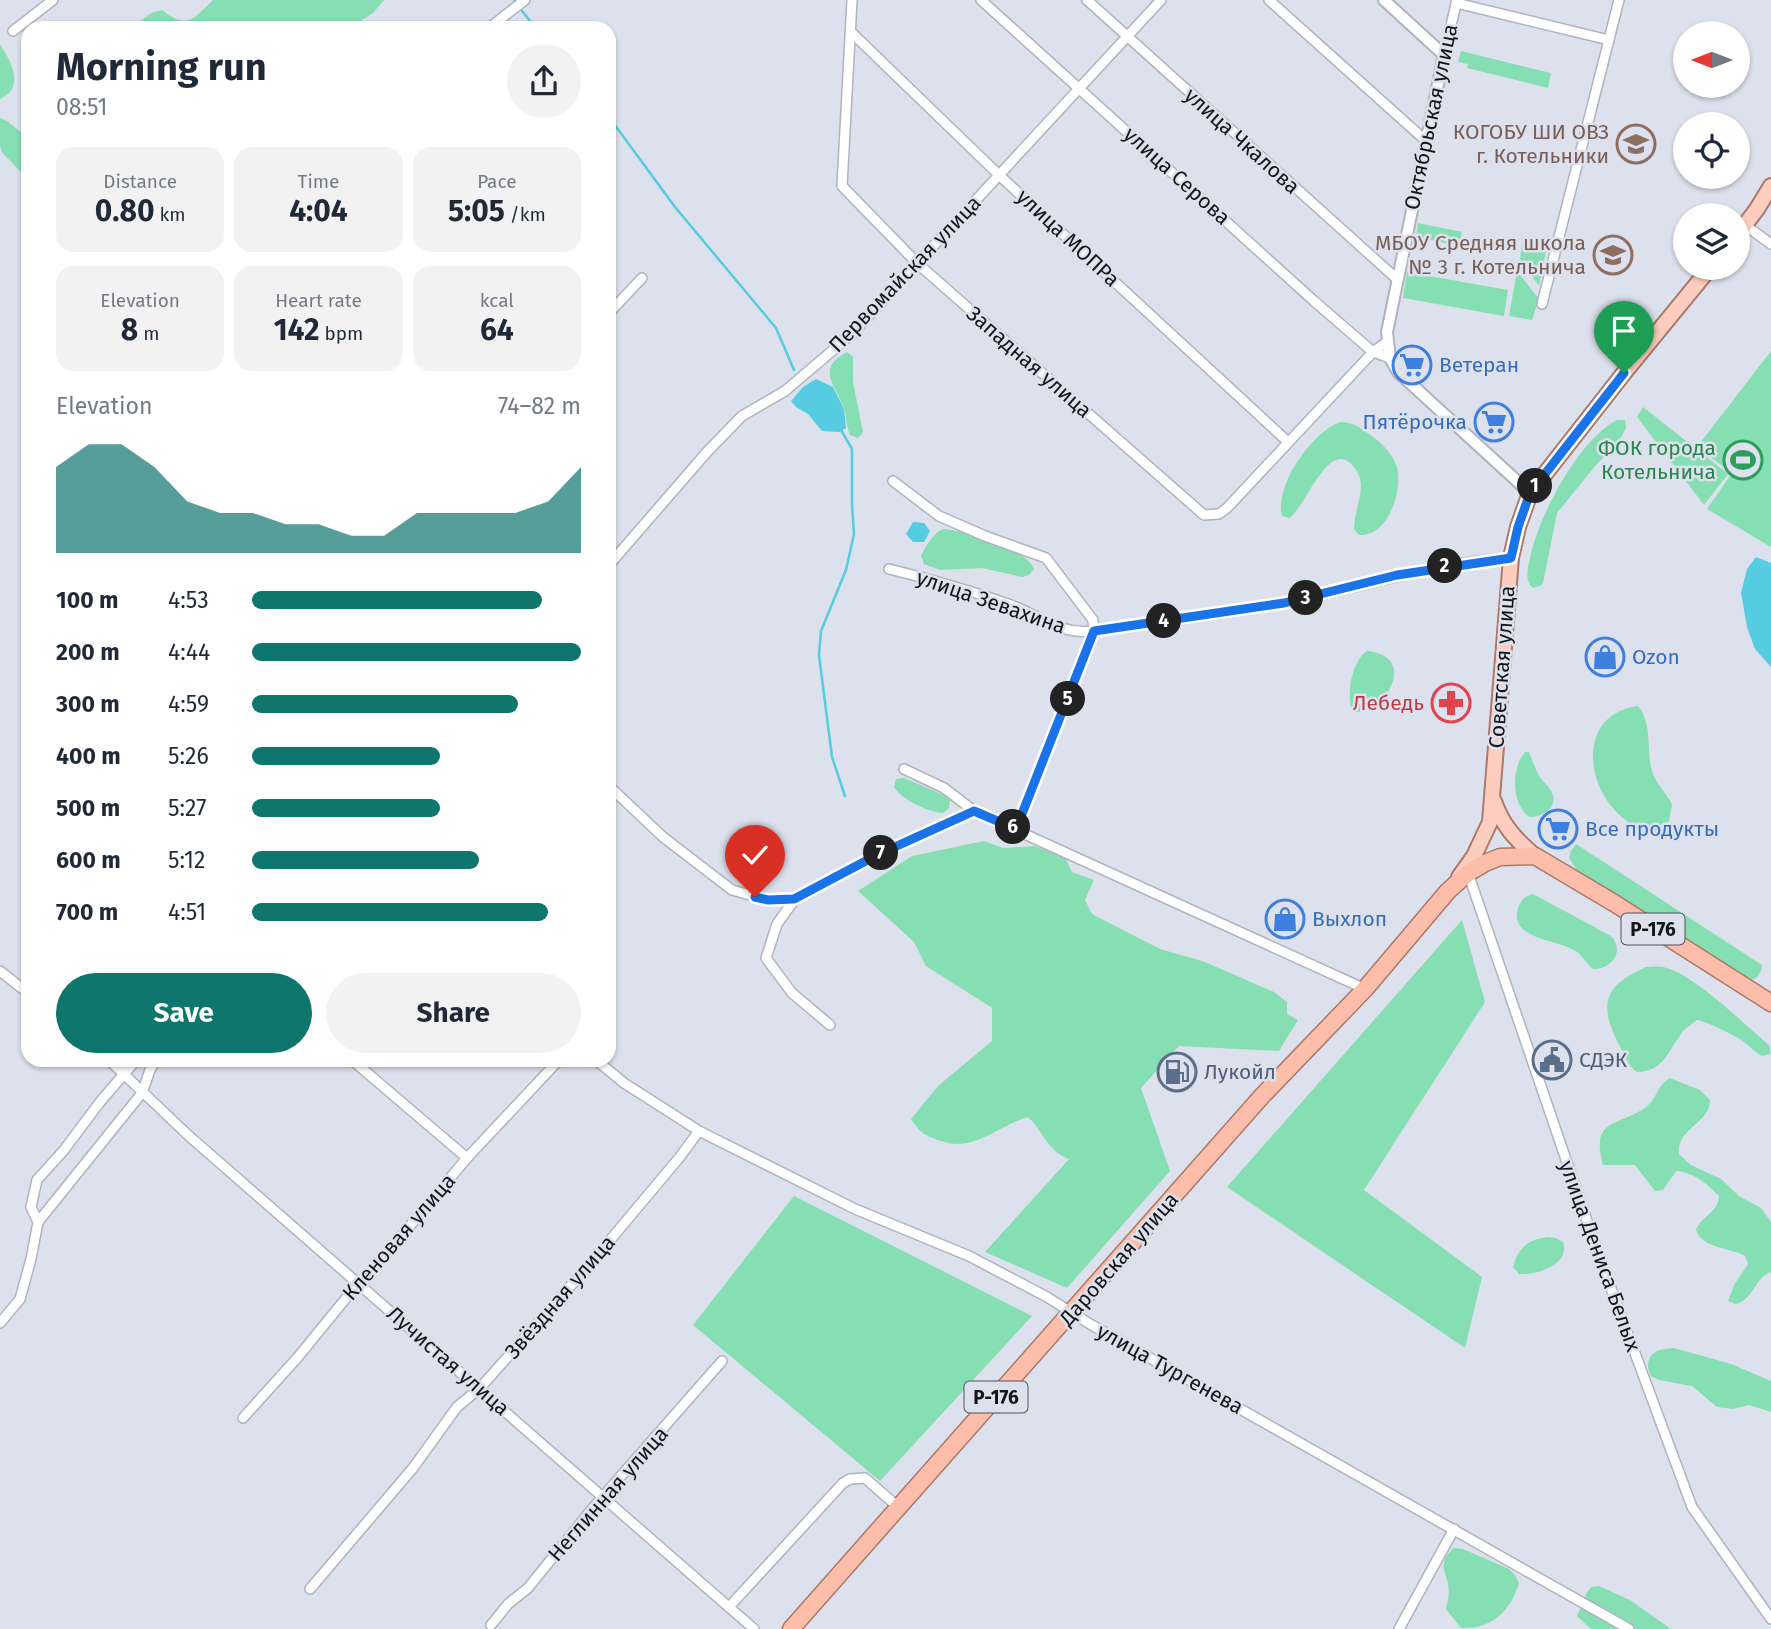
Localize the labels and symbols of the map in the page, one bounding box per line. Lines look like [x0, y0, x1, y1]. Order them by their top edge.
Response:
north arrow [1673, 21, 1750, 98]
street label: Октябрьская улица [1399, 22, 1463, 212]
street label: улица Чкалова [1179, 82, 1305, 200]
place label: КОГОБУ ШИ ОВЗ г. Котельники [1453, 119, 1609, 169]
street label: улица Серова [1118, 121, 1236, 231]
school or university icon: КОГОБУ ШИ ОВЗ г. Котельники [1615, 123, 1657, 165]
street label: улица МОПРа [1011, 184, 1125, 292]
street label: Первомайская улица [823, 190, 987, 358]
place label: МБОУ Средняя школа № 3 г. Котельнича [1375, 230, 1586, 280]
school or university icon: МБОУ Средняя школа № 3 г. Котельнича [1592, 234, 1634, 276]
street label: Западная улица [961, 301, 1097, 423]
pin [1594, 301, 1654, 373]
supermarket icon: Ветеран [1391, 344, 1433, 386]
place label: Ветеран [1439, 352, 1519, 378]
supermarket icon: Пятёрочка [1473, 401, 1515, 443]
place label: Пятёрочка [1363, 409, 1467, 435]
place label: ФОК города Котельнича [1598, 435, 1716, 485]
sports icon: ФОК города Котельнича [1722, 439, 1764, 481]
pin: 1 [1518, 468, 1552, 504]
pin: 2 [1428, 548, 1462, 584]
street label: улица Зевахина [913, 564, 1069, 640]
pin: 3 [1288, 580, 1324, 616]
street label: Советская улица [1483, 585, 1521, 749]
pin: 4 [1146, 604, 1182, 638]
shop icon: Ozon [1584, 636, 1626, 678]
place label: Ozon [1632, 644, 1680, 670]
pin: 5 [1050, 682, 1086, 716]
pharmacy icon: Лебедь [1430, 682, 1472, 724]
place label: Лебедь [1353, 690, 1424, 716]
supermarket icon: Все продукты [1537, 808, 1579, 850]
pin: 6 [996, 810, 1030, 844]
place label: Все продукты [1585, 816, 1719, 842]
pin [725, 825, 785, 897]
pin: 7 [864, 836, 898, 870]
shop icon: Выхлоп [1264, 898, 1306, 940]
place label: Выхлоп [1312, 906, 1387, 932]
road number: Р-176 [1622, 914, 1684, 945]
public building icon: СДЭК [1531, 1039, 1573, 1081]
place label: СДЭК [1579, 1047, 1628, 1073]
fuel station icon: Лукойл [1156, 1051, 1198, 1093]
place label: Лукойл [1204, 1059, 1276, 1085]
street label: улица Дениса Белых [1553, 1157, 1647, 1356]
street label: Кленовая улица [337, 1168, 461, 1306]
street label: Даровская улица [1053, 1187, 1184, 1332]
street label: Звёздная улица [499, 1230, 621, 1364]
street label: Лучистая улица [381, 1301, 515, 1421]
street label: улица Тургенева [1092, 1318, 1248, 1420]
road number: Р-176 [964, 1382, 1028, 1413]
street label: Неглинная улица [542, 1421, 674, 1567]

